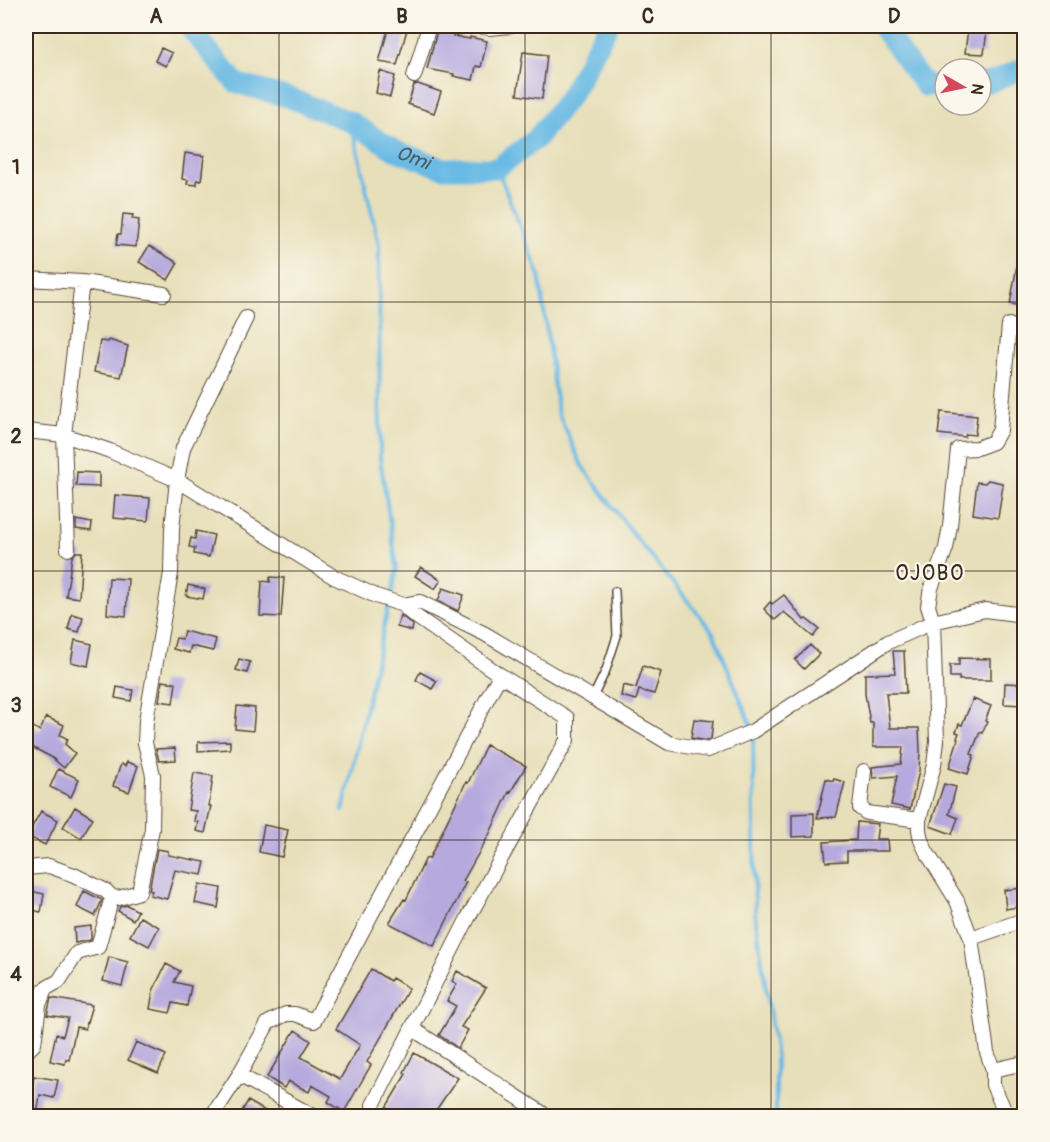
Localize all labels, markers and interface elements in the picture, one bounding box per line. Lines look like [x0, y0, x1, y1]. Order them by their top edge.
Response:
text: A [150, 4, 163, 29]
text: B [396, 4, 408, 29]
text: C [642, 4, 654, 29]
text: D [888, 4, 901, 29]
north arrow [933, 57, 993, 117]
text: N [966, 82, 988, 96]
water label: Omi [393, 140, 437, 177]
text: 1 [12, 155, 20, 180]
text: 2 [10, 424, 22, 449]
district label: OJOBO [895, 560, 965, 587]
text: 3 [10, 693, 22, 718]
text: 4 [10, 962, 22, 987]

